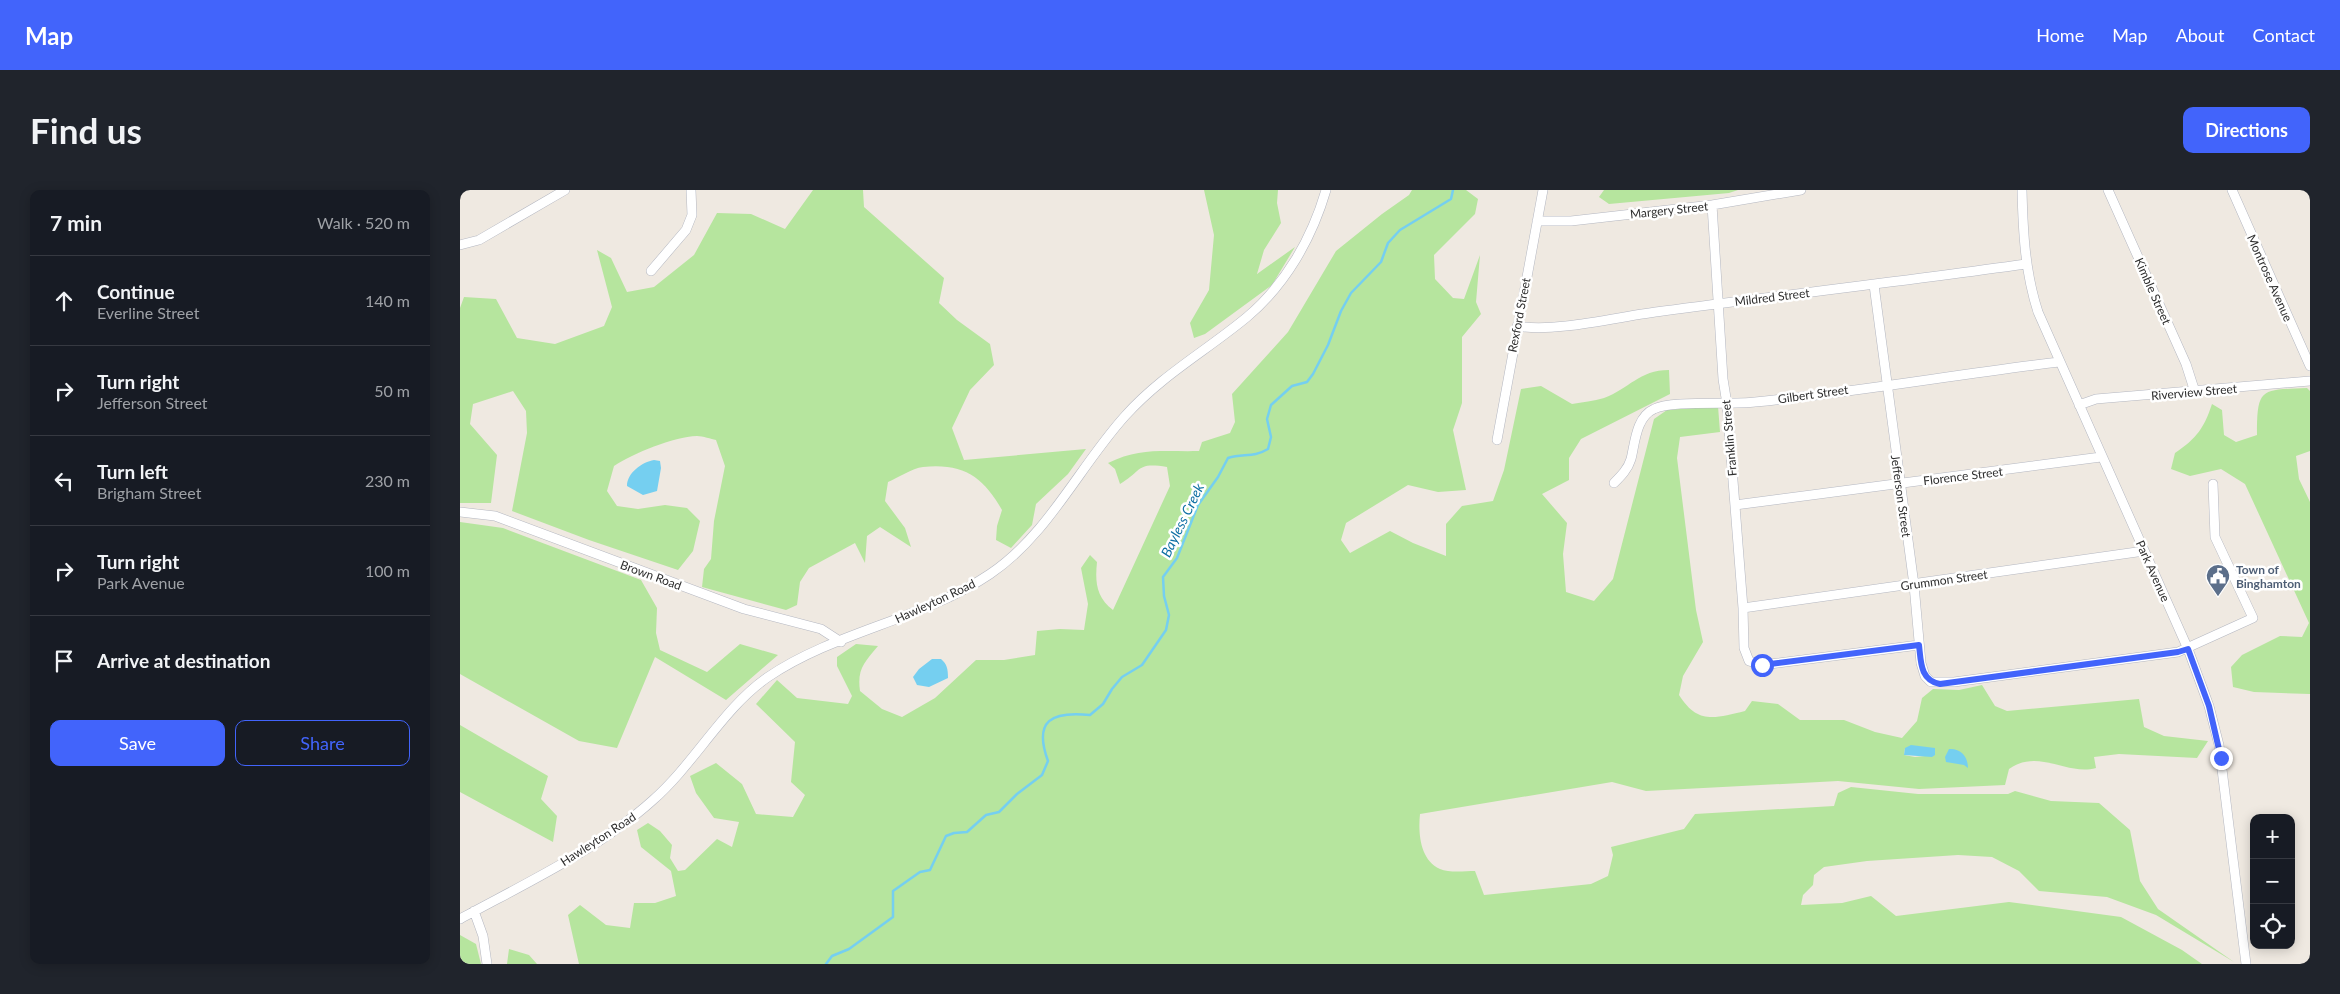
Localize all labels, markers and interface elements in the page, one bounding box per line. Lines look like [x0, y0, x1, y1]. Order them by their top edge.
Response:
text: Map [25, 21, 73, 50]
text: Home [2036, 24, 2084, 46]
text: Map [2112, 24, 2148, 46]
text: About [2176, 24, 2225, 46]
text: Contact [2253, 24, 2315, 46]
button: Directions [2183, 107, 2310, 153]
text: Find us [30, 109, 142, 151]
street label: Margery Street [1629, 198, 1710, 222]
text: 7 min [50, 210, 102, 235]
text: Walk · 520 m [317, 213, 410, 232]
street label: Montrose Avenue [2244, 232, 2296, 324]
street label: Kimble Street [2132, 255, 2175, 327]
street label: Rexford Street [1504, 276, 1534, 354]
text: Continue [97, 280, 175, 303]
street label: Mildred Street [1734, 285, 1811, 309]
icon: ahead [50, 287, 78, 315]
text: 140 m [365, 291, 410, 310]
text: Everline Street [97, 303, 199, 322]
text: Turn right [97, 370, 179, 393]
icon: right [50, 377, 78, 405]
text: 50 m [374, 381, 410, 400]
street label: Riverview Street [2150, 381, 2238, 403]
street label: Gilbert Street [1777, 382, 1850, 406]
text: Jefferson Street [97, 393, 208, 412]
street label: Franklin Street [1718, 399, 1740, 477]
street label: Jefferson Street [1888, 454, 1914, 539]
text: Turn left [97, 460, 168, 483]
street label: Florence Street [1922, 464, 2004, 488]
icon: left [50, 467, 78, 495]
text: 230 m [365, 471, 410, 490]
water label: Bayless Creek [1157, 480, 1207, 560]
text: Brigham Street [97, 483, 201, 502]
street label: Park Avenue [2133, 538, 2173, 604]
text: Turn right [97, 550, 179, 573]
icon: right [50, 557, 78, 585]
street label: Brown Road [618, 557, 684, 593]
text: 100 m [365, 561, 410, 580]
place label: Town of Binghamton [2236, 562, 2301, 591]
public building icon: Town of Binghamton [2205, 563, 2231, 597]
street label: Grummon Street [1900, 566, 1989, 594]
text: Park Avenue [97, 573, 185, 592]
street label: Hawleyton Road [892, 576, 978, 626]
icon: arrive [50, 647, 78, 675]
text: Arrive at destination [97, 649, 270, 672]
route start [1751, 654, 1774, 677]
button: Save [50, 720, 225, 766]
button: Share [235, 720, 410, 766]
route end [2210, 747, 2233, 770]
street label: Hawleyton Road [557, 809, 639, 869]
map controls [2250, 814, 2295, 949]
button: + [2250, 814, 2295, 859]
button: − [2250, 859, 2295, 904]
button: locate [2250, 904, 2295, 949]

